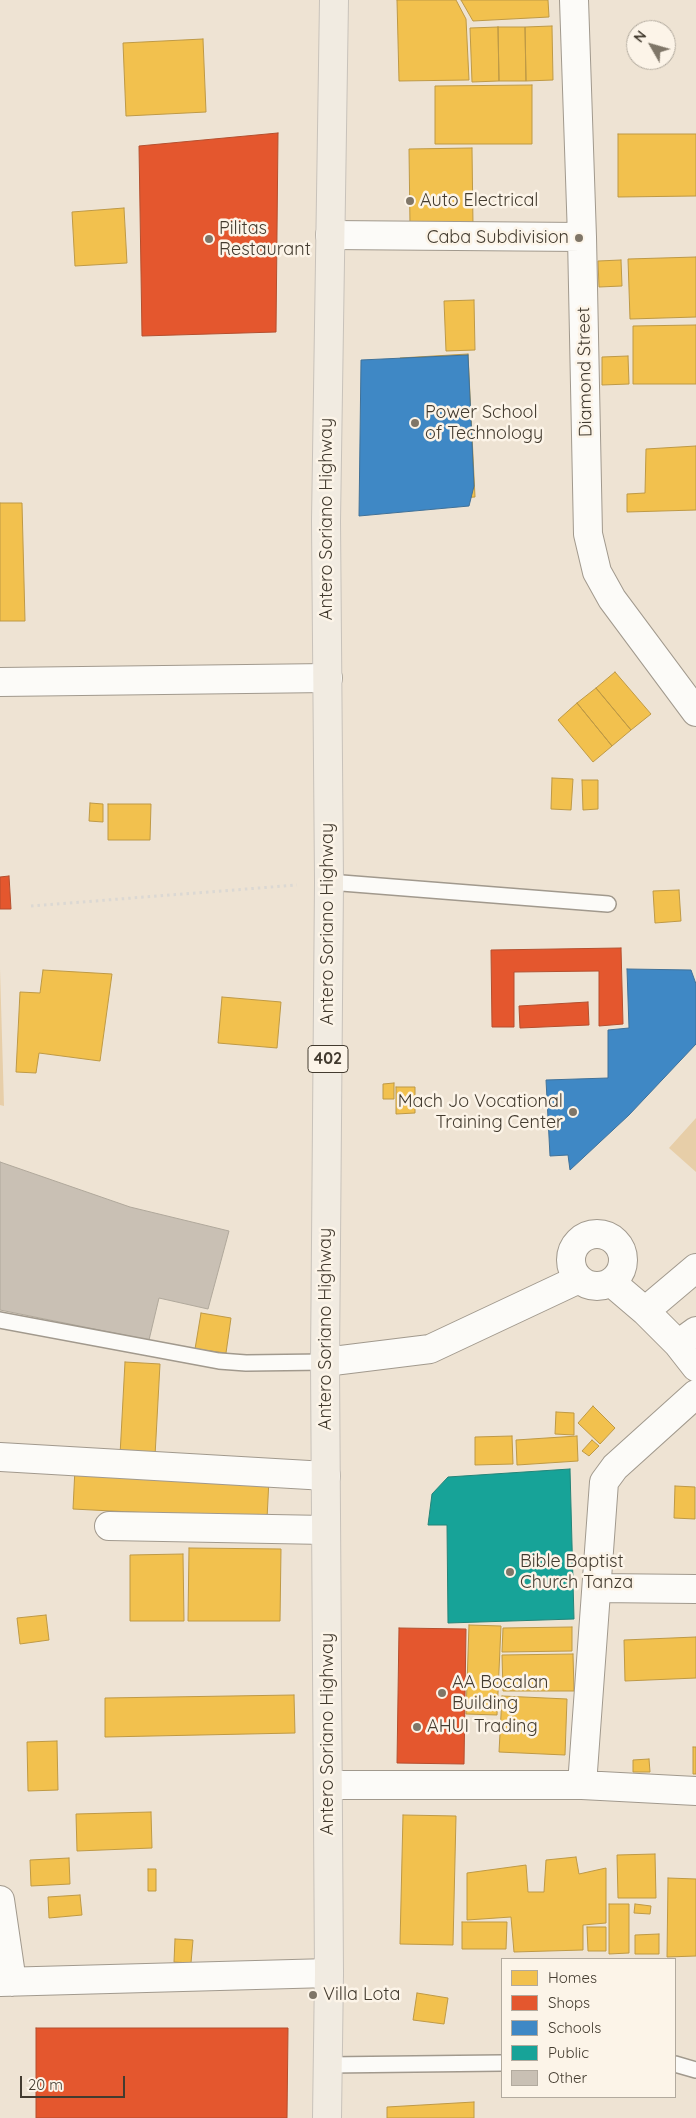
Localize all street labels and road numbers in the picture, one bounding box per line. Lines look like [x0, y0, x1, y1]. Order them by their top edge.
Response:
street label: Diamond Street [573, 307, 597, 437]
street label: Antero Soriano Highway [316, 418, 338, 620]
street label: Antero Soriano Highway [317, 823, 339, 1025]
road number: 402 [308, 1046, 348, 1072]
street label: Antero Soriano Highway [315, 1228, 337, 1430]
street label: Antero Soriano Highway [317, 1633, 339, 1835]

